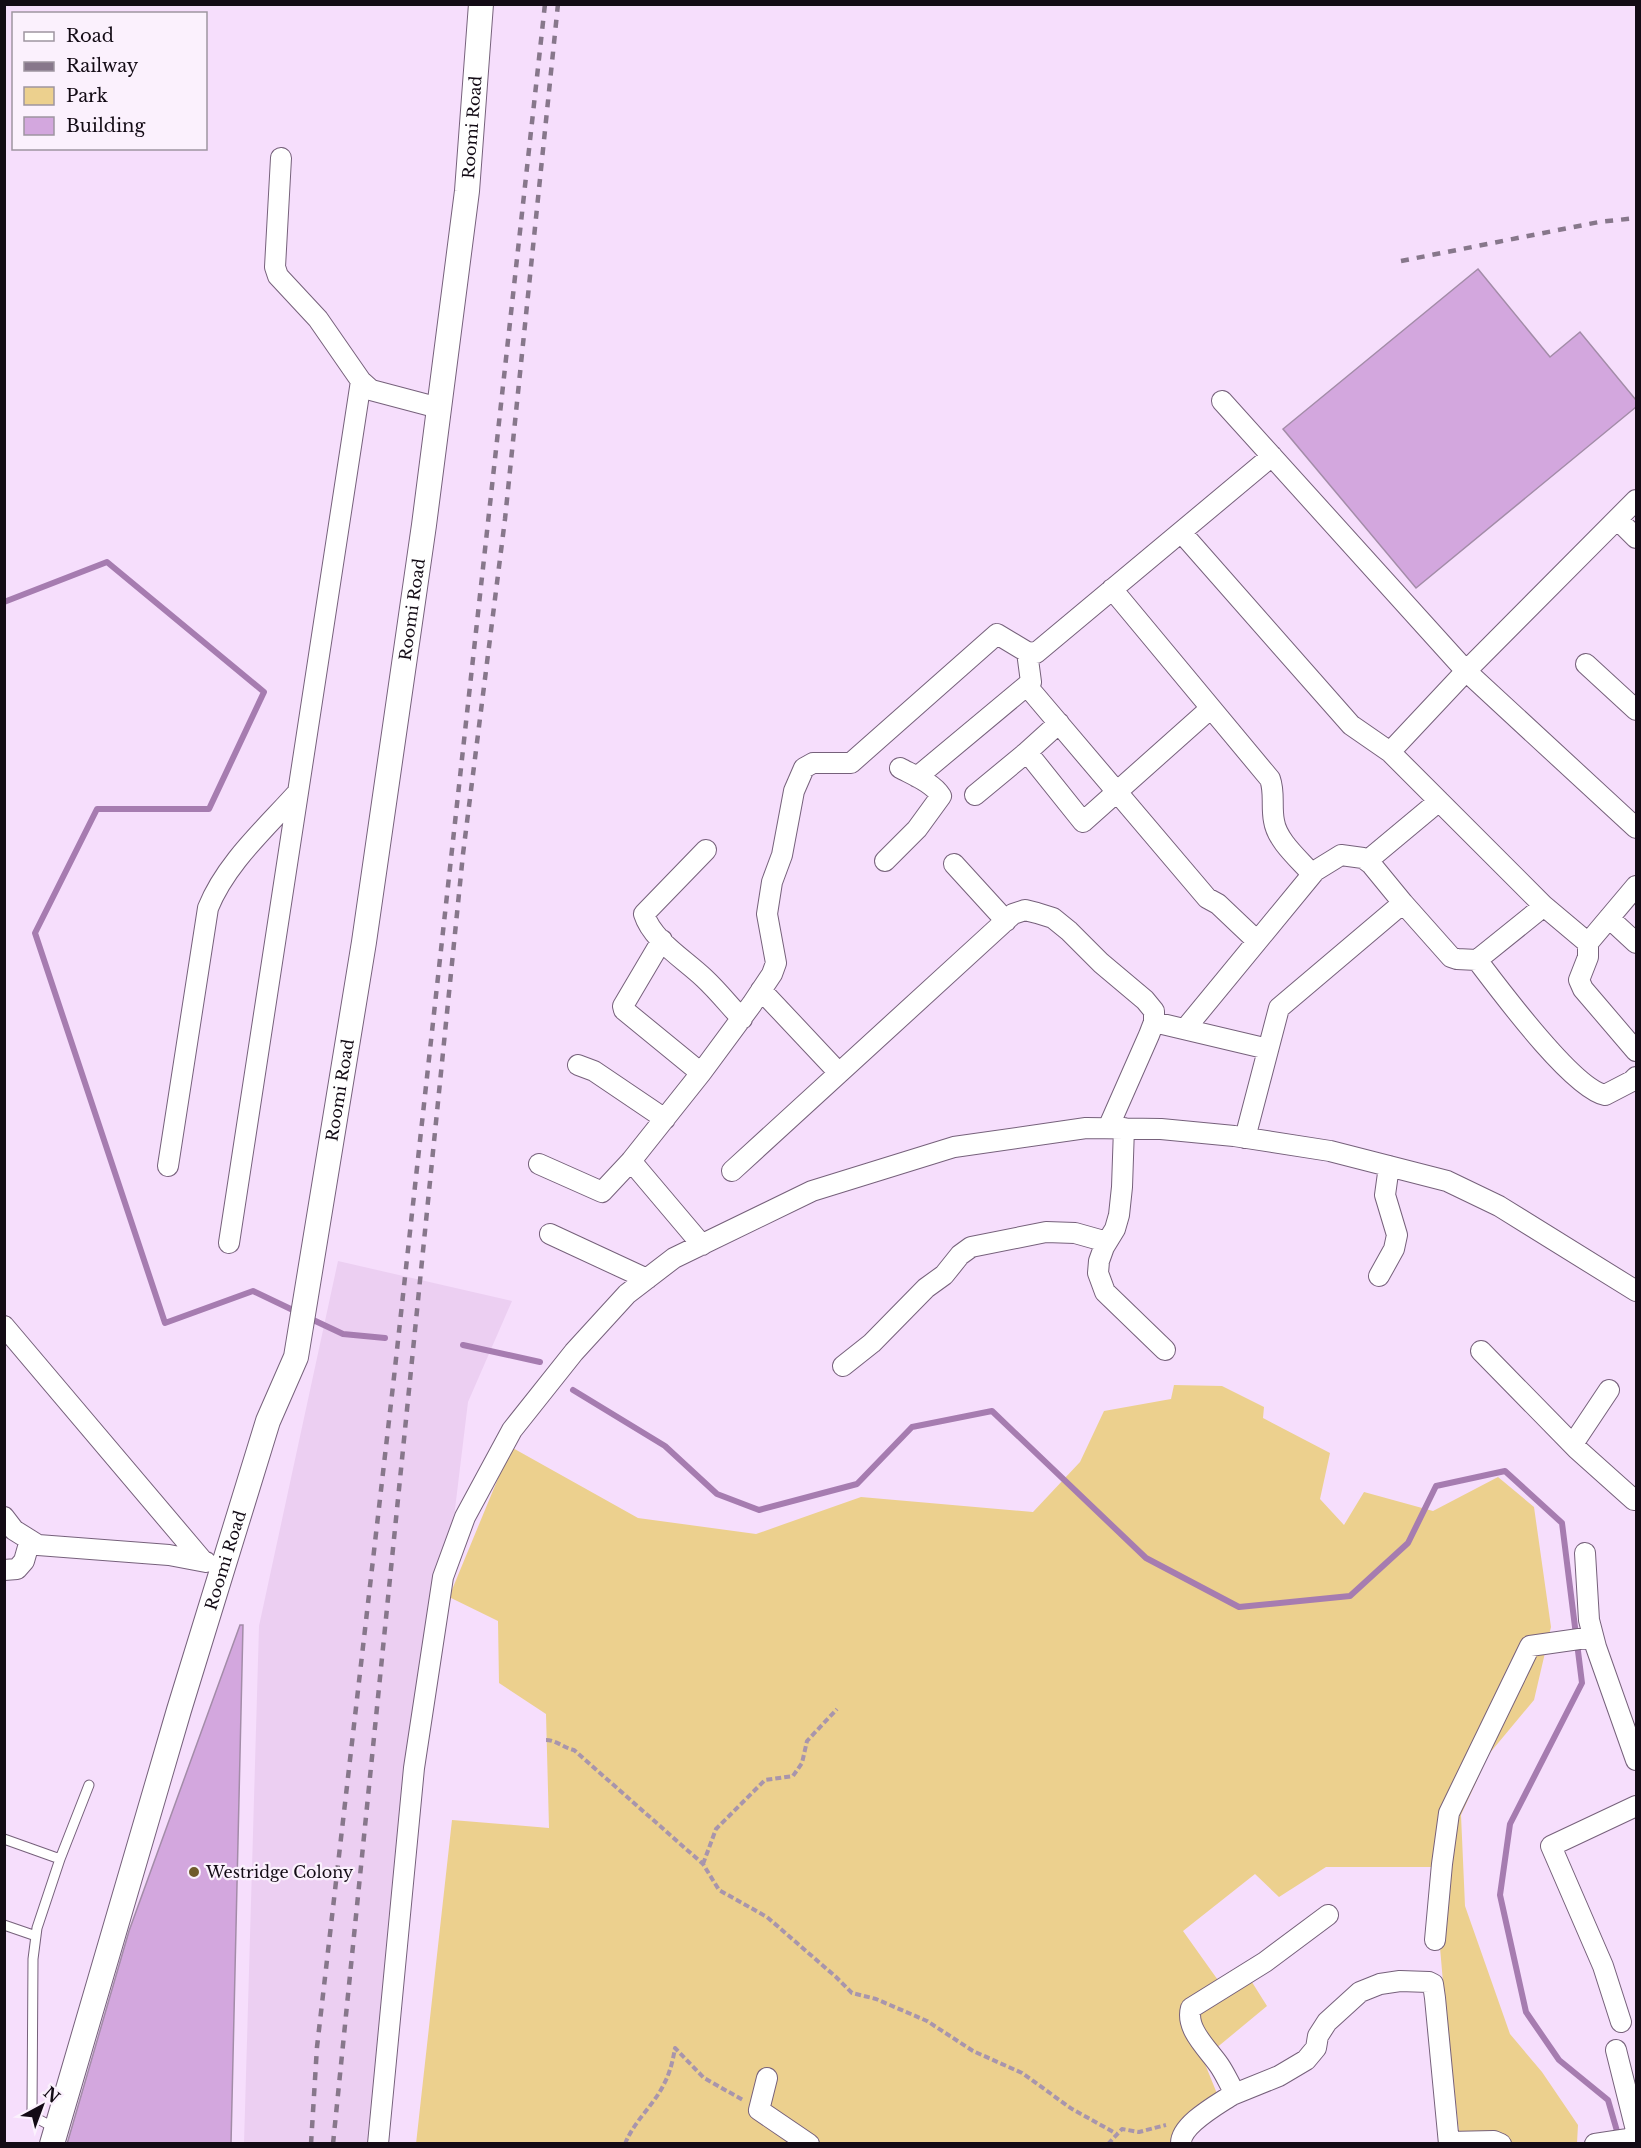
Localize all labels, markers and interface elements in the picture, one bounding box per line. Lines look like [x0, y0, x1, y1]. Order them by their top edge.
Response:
legend [12, 12, 207, 150]
text: Road [66, 25, 114, 47]
text: Railway [66, 55, 139, 77]
street label: Roomi Road [458, 75, 486, 179]
text: Park [66, 85, 108, 107]
text: Building [66, 115, 145, 137]
street label: Roomi Road [395, 557, 429, 662]
street label: Roomi Road [322, 1037, 358, 1143]
street label: Roomi Road [200, 1508, 250, 1612]
place label: Westridge Colony [205, 1862, 354, 1882]
marker: Westridge Colony [187, 1865, 201, 1879]
north arrow [12, 2076, 72, 2136]
text: N [40, 2082, 64, 2107]

